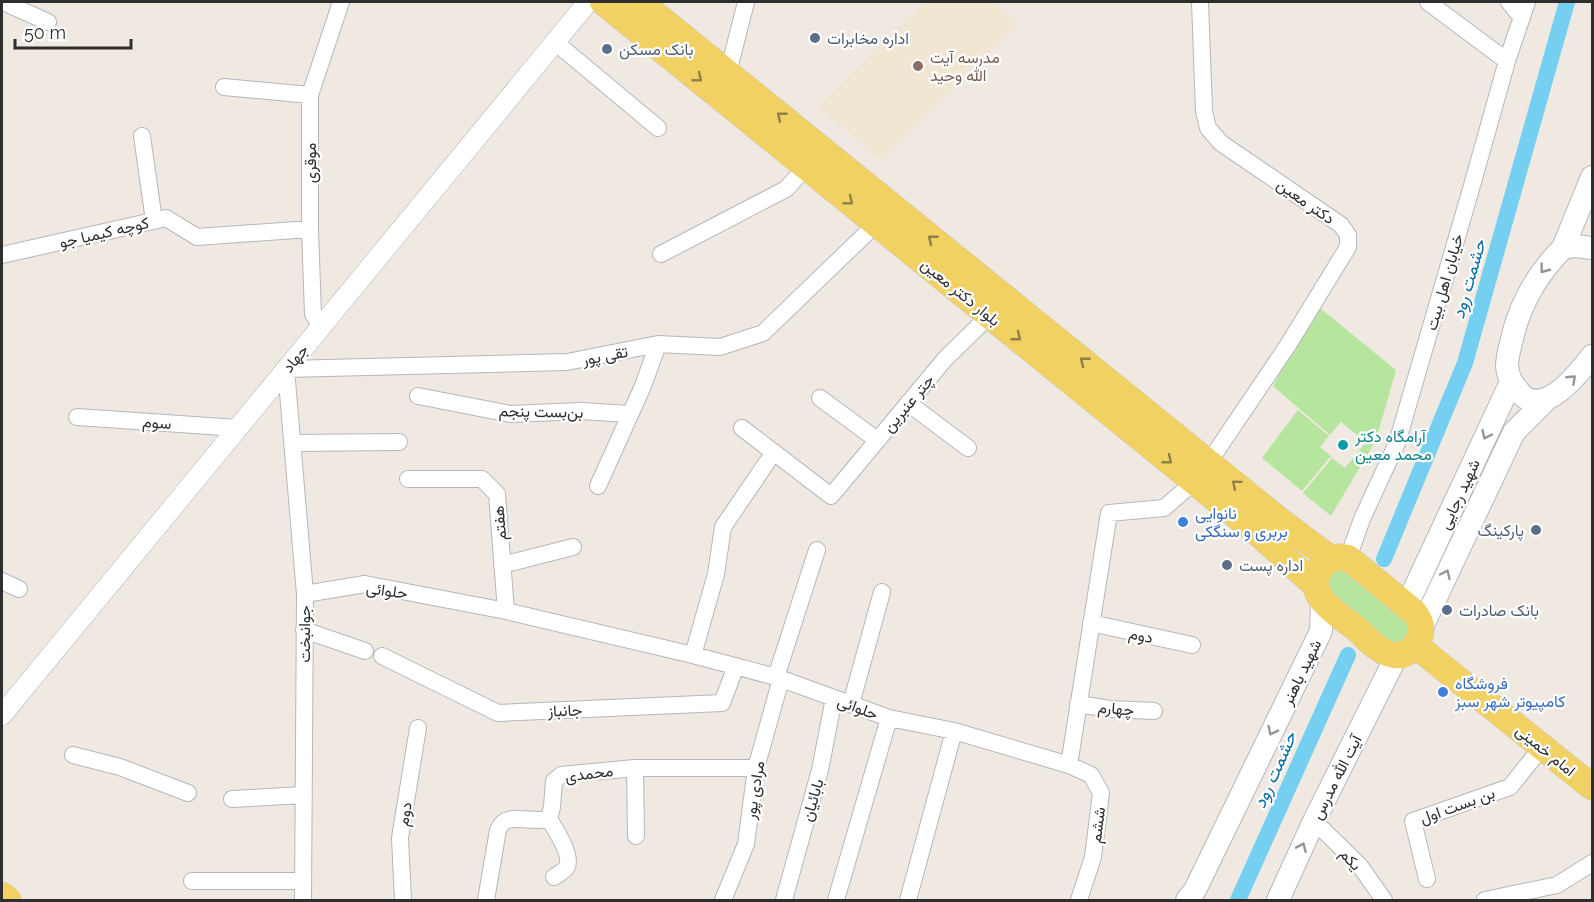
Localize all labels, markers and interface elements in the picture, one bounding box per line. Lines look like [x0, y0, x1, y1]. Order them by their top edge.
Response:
scale bar [15, 12, 130, 50]
text: 50 m [24, 22, 66, 43]
place label: اداره مخابرات [827, 29, 909, 49]
marker: اداره مخابرات [808, 31, 822, 45]
place label: بانک مسکن [619, 40, 693, 60]
marker: بانک مسکن [600, 42, 614, 56]
place label: مدرسه آیت الله وحید [930, 48, 1000, 86]
marker: مدرسه آیت الله وحید [911, 59, 925, 73]
one-way arrow [691, 71, 702, 82]
one-way arrow [777, 112, 788, 123]
street label: موقری [301, 143, 321, 183]
street label: دکتر معین [1273, 175, 1338, 229]
one-way arrow [842, 193, 853, 204]
street label: کوچه کیمیا جو [57, 213, 151, 254]
street label: خیابان اهل بیت [1422, 231, 1468, 333]
one-way arrow [928, 235, 939, 246]
water label: حشمت رود [1447, 236, 1491, 321]
street label: بلوار دکتر معین [917, 255, 1004, 331]
one-way arrow [1540, 263, 1551, 274]
one-way arrow [1010, 330, 1021, 341]
street label: جهاد [278, 340, 313, 377]
street label: تقی پور [580, 342, 630, 371]
one-way arrow [1080, 358, 1091, 369]
street label: چتر عنبرین [879, 370, 940, 437]
one-way arrow [1565, 375, 1575, 386]
street label: بن‌بست پنجم [498, 401, 584, 424]
street label: سوم [142, 412, 172, 434]
place label: آرامگاه دکتر محمد معین [1354, 427, 1432, 465]
one-way arrow [1482, 429, 1494, 440]
marker: آرامگاه دکتر محمد معین [1336, 438, 1350, 452]
one-way arrow [1162, 453, 1173, 464]
street label: شهید رجایی [1435, 456, 1485, 533]
one-way arrow [1232, 480, 1243, 491]
place label: نانوایی بربری و سنگکی [1195, 504, 1288, 542]
street label: هفتم [489, 505, 511, 541]
marker: نانوایی بربری و سنگکی [1176, 515, 1190, 529]
place label: پارکینگ [1477, 521, 1524, 542]
marker: پارکینگ [1529, 523, 1543, 537]
place label: اداره پست [1239, 556, 1303, 577]
marker: اداره پست [1220, 558, 1234, 572]
one-way arrow [1439, 569, 1451, 580]
street label: حلوائی [365, 578, 409, 604]
place label: بانک صادرات [1459, 601, 1539, 621]
marker: بانک صادرات [1440, 603, 1454, 617]
street label: جوانبخت [295, 605, 315, 663]
street label: دوم [1127, 624, 1155, 648]
street label: شهید باهنر [1277, 636, 1326, 709]
place label: فروشگاه کامپیوتر شهر سبز [1454, 674, 1565, 713]
marker: فروشگاه کامپیوتر شهر سبز [1436, 685, 1450, 699]
street label: حلوائی [835, 691, 881, 725]
street label: چهارم [1097, 697, 1135, 722]
street label: جانباز [546, 700, 583, 722]
street label: امام خمینی [1511, 721, 1579, 781]
one-way arrow [1267, 725, 1279, 736]
water label: حشمت رود [1248, 728, 1302, 812]
street label: آیت الله مدرس [1307, 731, 1367, 823]
street label: مرادی پور [740, 760, 770, 822]
street label: محمدی [564, 761, 614, 787]
street label: بابائیان [797, 777, 828, 824]
street label: بن بست اول [1417, 783, 1498, 829]
street label: دوم [393, 801, 417, 828]
street label: ششم [1086, 806, 1110, 844]
one-way arrow [1295, 843, 1307, 854]
street label: یکم [1335, 844, 1366, 875]

